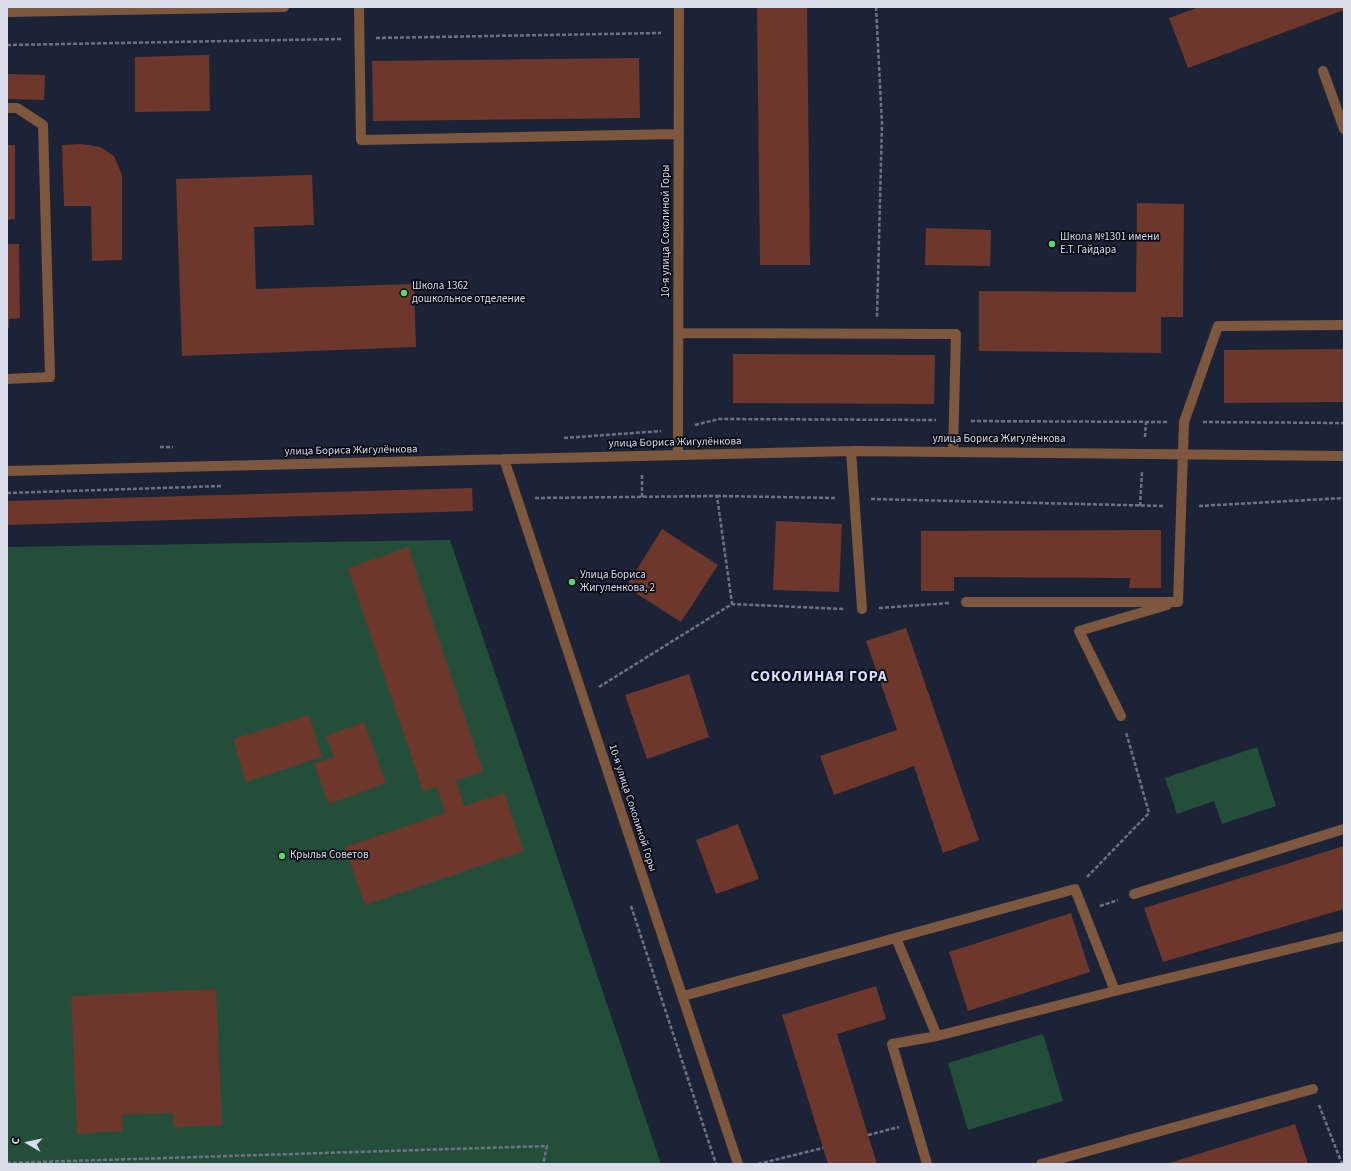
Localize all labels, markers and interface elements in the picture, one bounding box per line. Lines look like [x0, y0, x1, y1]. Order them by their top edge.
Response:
street label: 10-я улица Соколиной Горы [660, 164, 674, 298]
place label: Школа №1301 имени Е.Т. Гайдара [1060, 231, 1159, 257]
marker: Школа №1301 имени Е.Т. Гайдара [1047, 239, 1057, 249]
place label: Школа 1362 дошкольное отделение [412, 280, 525, 306]
marker: Школа 1362 дошкольное отделение [399, 288, 409, 298]
street label: улица Бориса Жигулёнкова [933, 433, 1065, 447]
street label: улица Бориса Жигулёнкова [608, 435, 742, 451]
street label: улица Бориса Жигулёнкова [284, 443, 418, 459]
place label: Улица Бориса Жигуленкова, 2 [580, 569, 655, 595]
marker: Улица Бориса Жигуленкова, 2 [567, 577, 577, 587]
district label: СОКОЛИНАЯ ГОРА [751, 669, 887, 687]
street label: 10-я улица Соколиной Горы [605, 743, 659, 873]
place label: Крылья Советов [290, 849, 369, 863]
marker: Крылья Советов [277, 851, 287, 861]
north arrow [8, 1123, 48, 1163]
text: С [8, 1137, 24, 1145]

